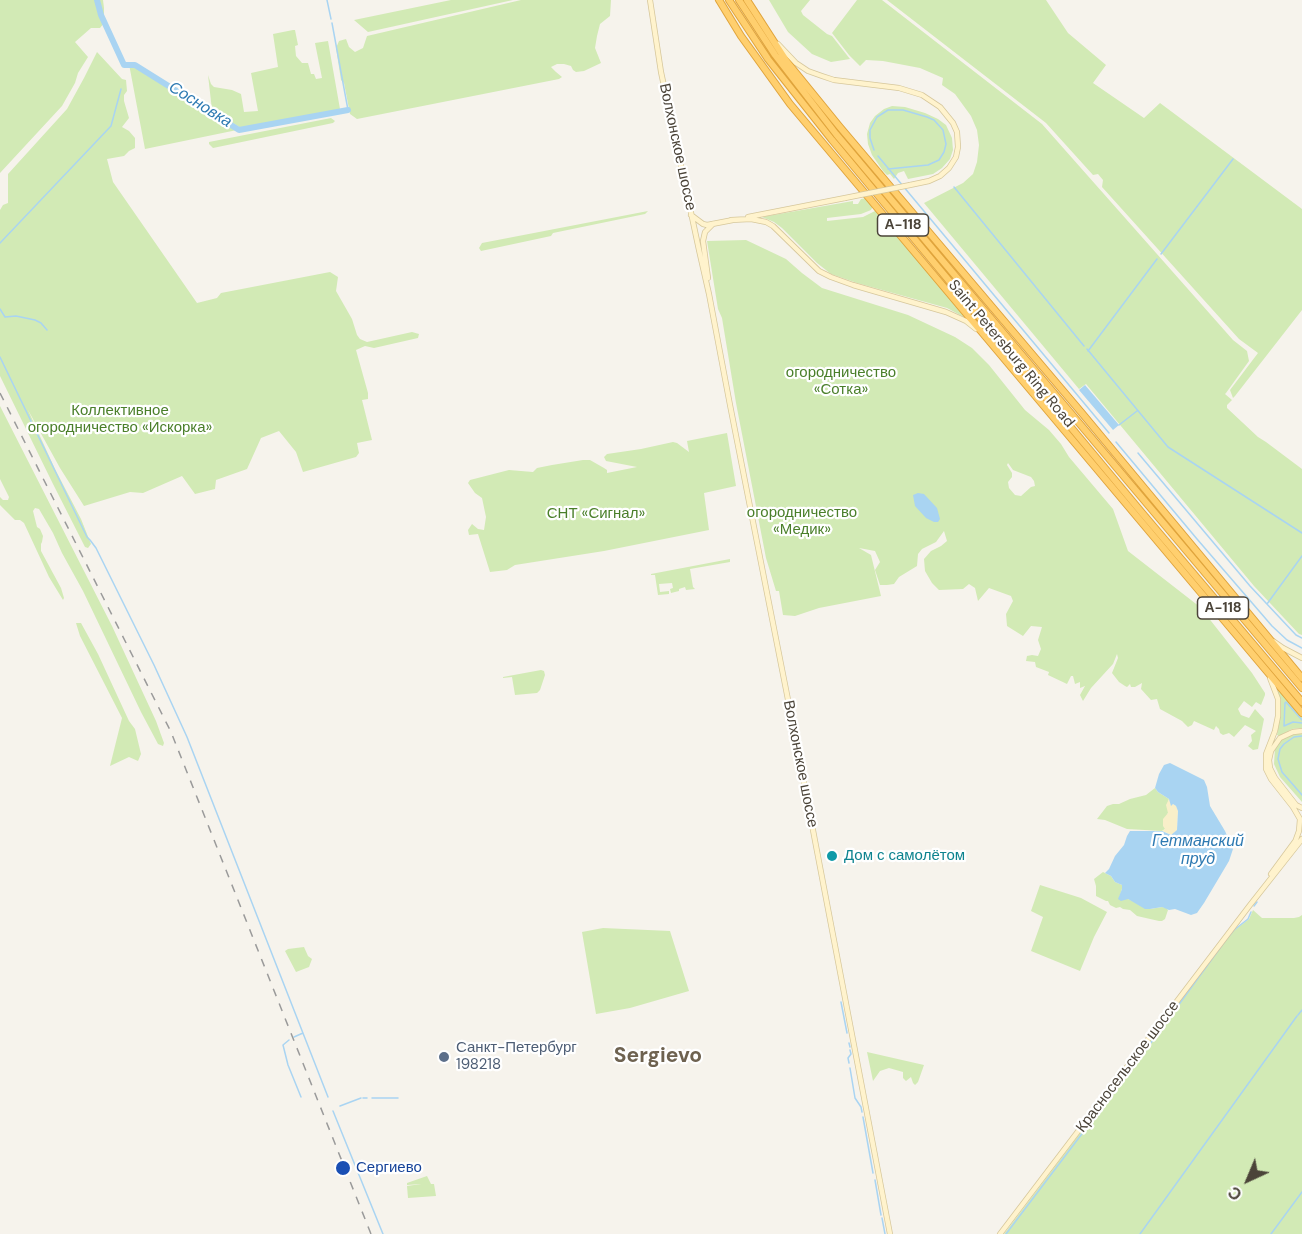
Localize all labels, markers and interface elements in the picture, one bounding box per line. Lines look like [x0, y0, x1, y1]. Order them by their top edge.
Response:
water label: Сосновка [165, 78, 235, 132]
street label: Волхонское шоссе [655, 82, 699, 212]
road number: А-118 [878, 214, 928, 236]
street label: Saint Petersburg Ring Road [944, 277, 1078, 431]
park label: огородничество «Сотка» [786, 364, 896, 399]
park label: Коллективное огородничество «Искорка» [28, 402, 212, 437]
park label: огородничество «Медик» [747, 504, 857, 539]
park label: СНТ «Сигнал» [547, 505, 645, 523]
road number: А-118 [1198, 597, 1248, 619]
street label: Волхонское шоссе [779, 699, 821, 829]
water label: Гетманский пруд [1152, 832, 1244, 870]
place label: Дом с самолётом [844, 847, 965, 865]
marker: Дом с самолётом [825, 849, 839, 863]
street label: Красносельское шоссе [1073, 998, 1183, 1136]
place label: Санкт-Петербург 198218 [456, 1039, 577, 1074]
district label: Sergievo [614, 1043, 702, 1069]
marker: Санкт-Петербург 198218 [437, 1050, 451, 1064]
north arrow [1218, 1150, 1278, 1210]
marker: Сергиево [334, 1159, 352, 1177]
place label: Сергиево [356, 1159, 422, 1177]
text: С [1224, 1182, 1247, 1205]

